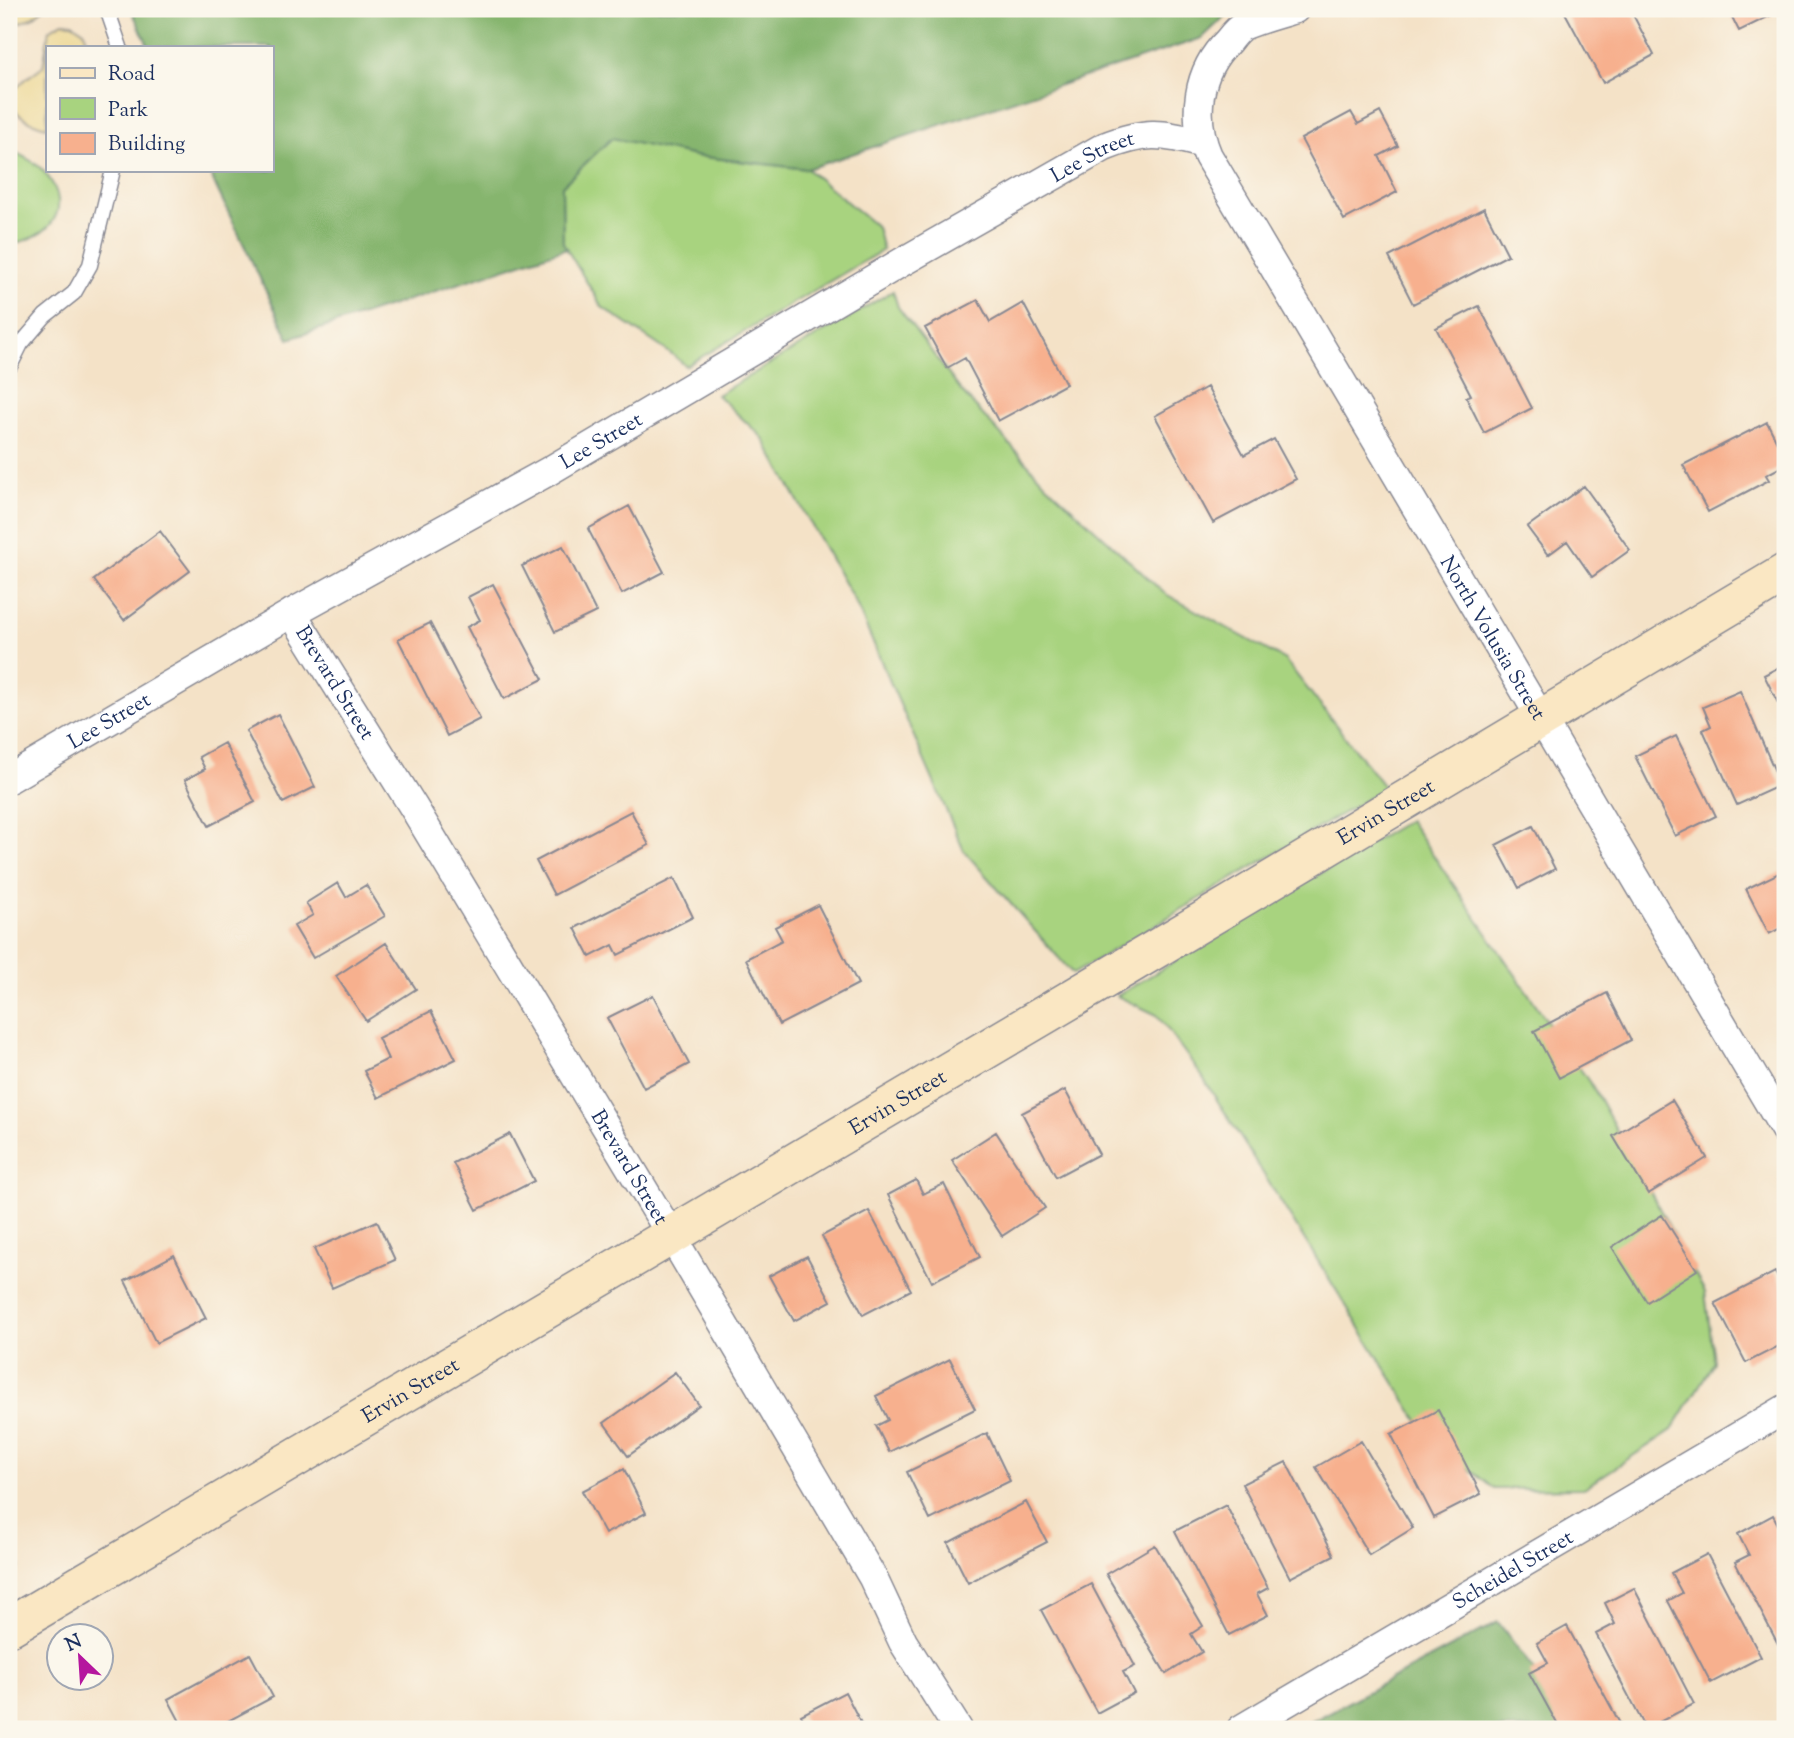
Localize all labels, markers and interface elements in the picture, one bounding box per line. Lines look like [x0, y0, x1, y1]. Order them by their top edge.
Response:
legend [46, 46, 273, 172]
text: Road [108, 60, 155, 90]
text: Park [108, 96, 149, 126]
street label: Lee Street [1046, 125, 1138, 191]
text: Building [108, 130, 185, 160]
street label: Lee Street [555, 406, 649, 478]
street label: North Volusia Street [1431, 551, 1552, 727]
street label: Brevard Street [287, 621, 381, 746]
street label: Lee Street [63, 686, 157, 758]
street label: Ervin Street [1332, 773, 1441, 854]
street label: Ervin Street [844, 1063, 953, 1144]
street label: Brevard Street [582, 1105, 675, 1231]
street label: Ervin Street [357, 1351, 466, 1432]
street label: Scheidel Street [1447, 1524, 1580, 1618]
north arrow [46, 1622, 116, 1692]
text: N [61, 1628, 86, 1659]

